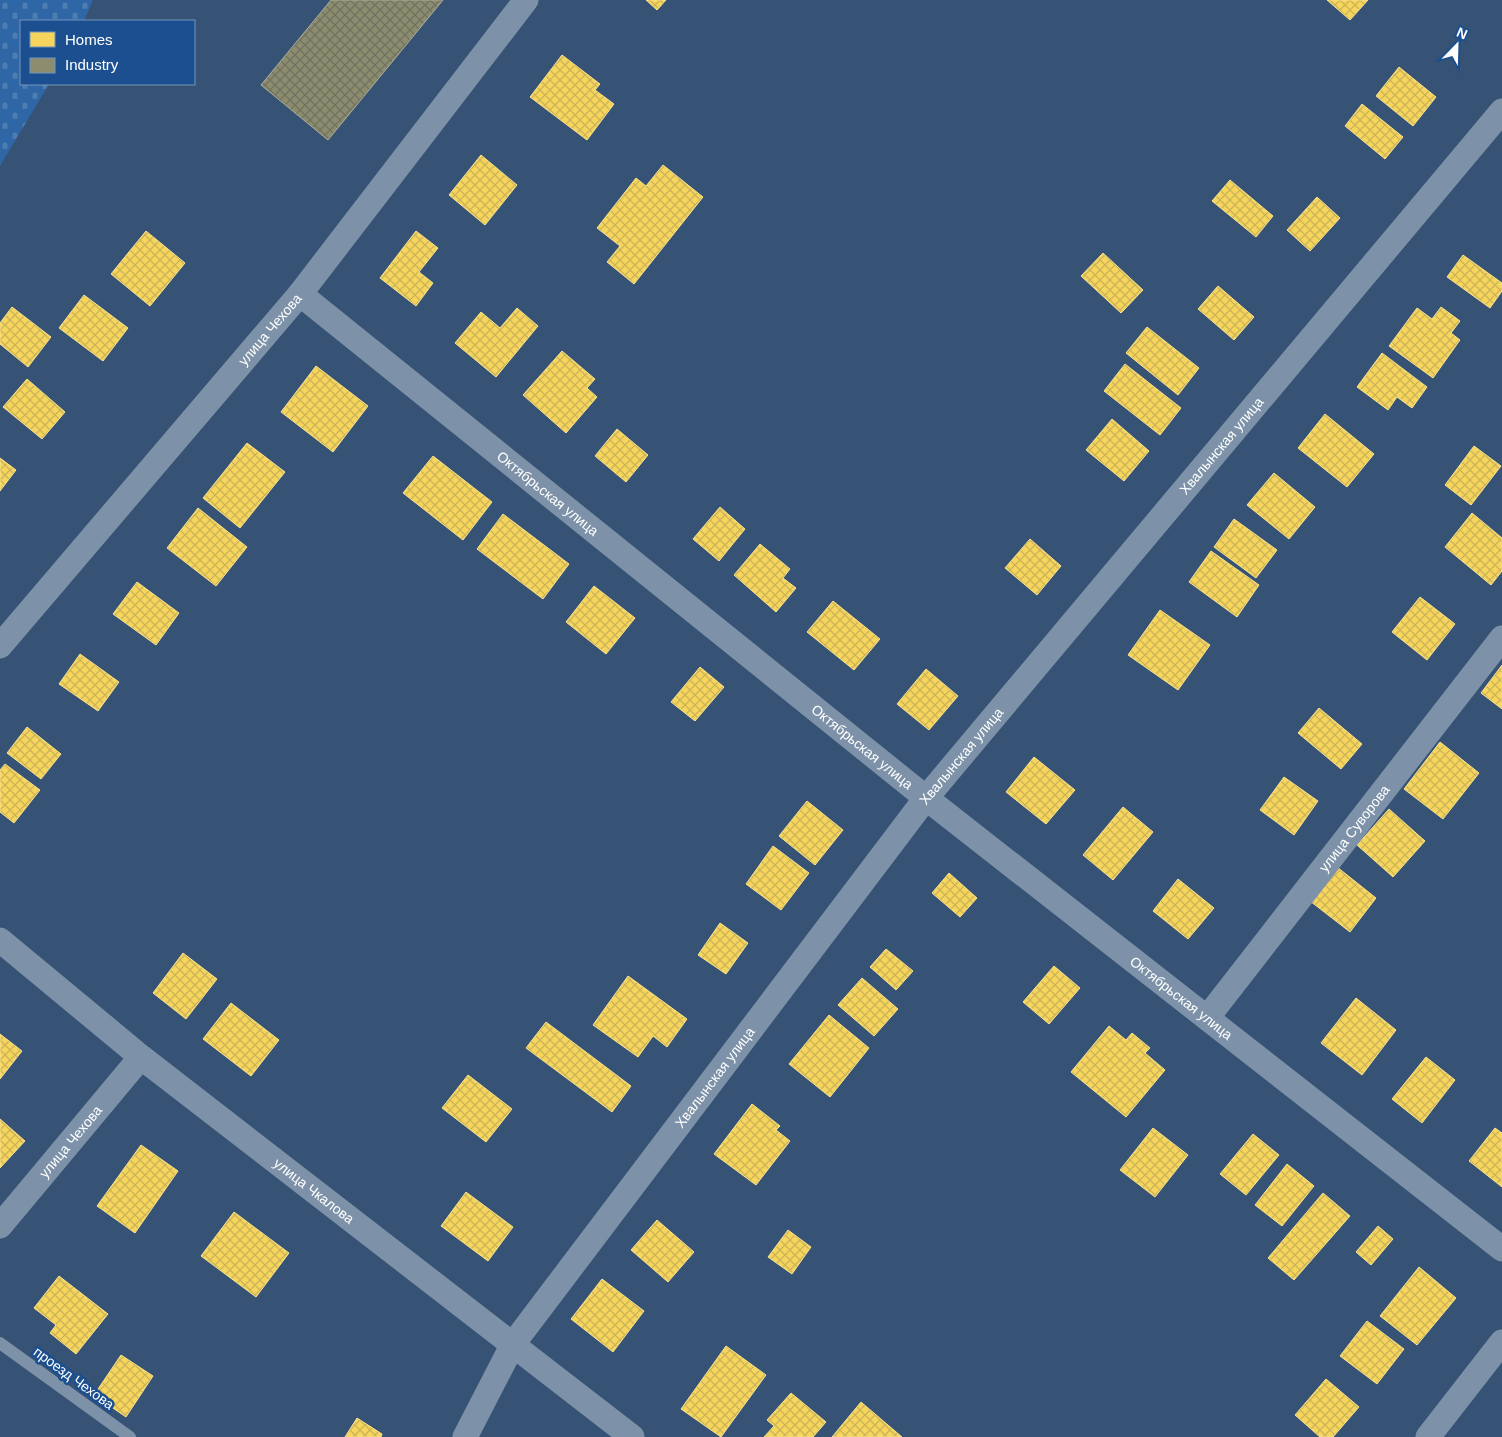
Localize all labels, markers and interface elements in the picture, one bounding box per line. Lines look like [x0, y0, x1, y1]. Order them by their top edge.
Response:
legend [20, 20, 195, 85]
north arrow [1432, 20, 1482, 70]
text: N [1454, 24, 1470, 42]
text: Homes [65, 31, 113, 48]
text: Industry [65, 56, 119, 73]
street label: улица Чехова [235, 290, 305, 368]
street label: Хвалынская улица [1176, 394, 1267, 497]
street label: Октябрьская улица [494, 448, 602, 539]
street label: Октябрьская улица [808, 701, 916, 793]
street label: Хвалынская улица [916, 704, 1007, 808]
street label: улица Суворова [1316, 782, 1393, 875]
street label: Октябрьская улица [1127, 953, 1236, 1043]
street label: Хвалынская улица [672, 1024, 758, 1131]
street label: улица Чехова [36, 1102, 105, 1181]
street label: улица Чкалова [271, 1155, 358, 1227]
street label: проезд Чехова [31, 1344, 117, 1413]

